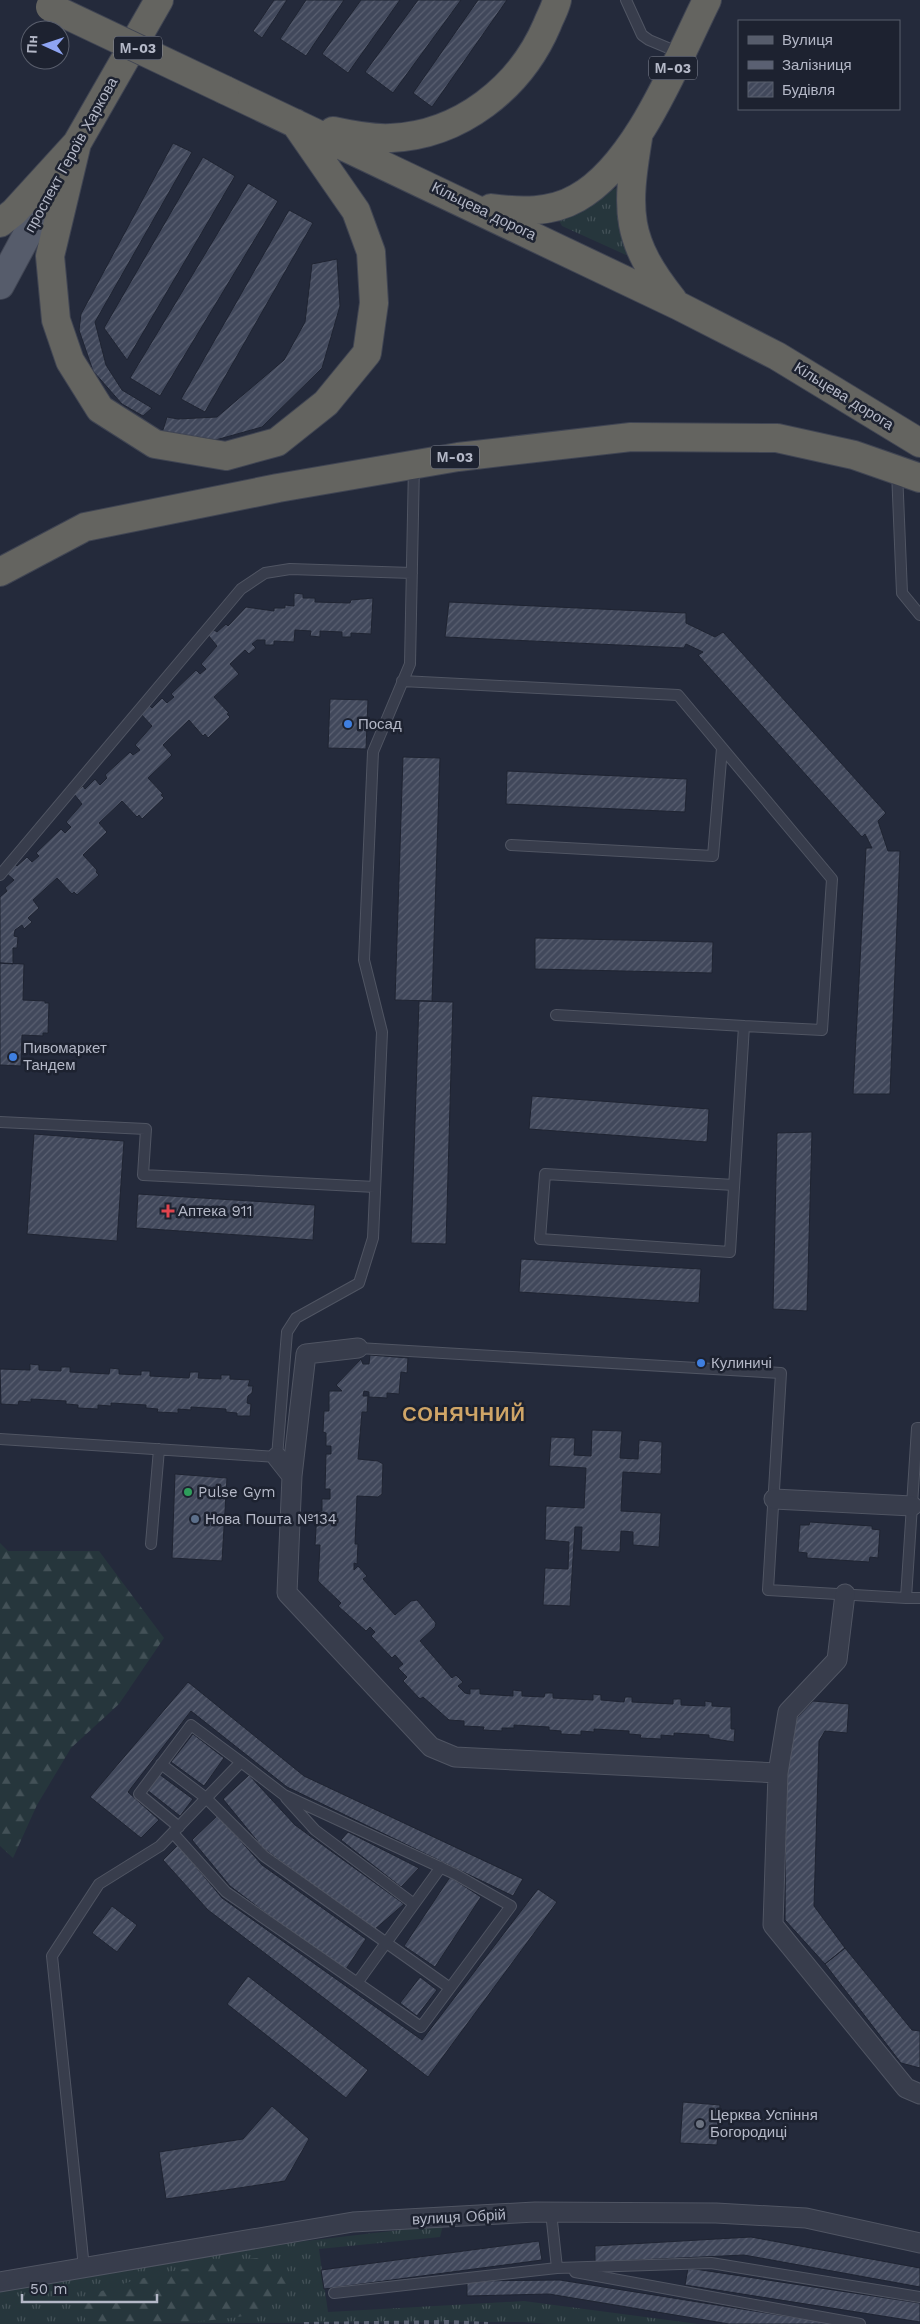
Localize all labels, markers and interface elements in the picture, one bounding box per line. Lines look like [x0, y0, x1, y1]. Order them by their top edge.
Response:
north arrow [20, 20, 70, 70]
legend [738, 20, 900, 110]
text: Вулиця [782, 31, 833, 49]
text: Пн [24, 35, 40, 54]
road number: М-03 [114, 36, 162, 59]
road number: М-03 [649, 56, 697, 80]
text: Залізниця [782, 56, 852, 74]
street label: проспект Героїв Харкова [21, 74, 122, 236]
text: Будівля [782, 81, 835, 99]
street label: Кільцева дорога [429, 178, 540, 244]
street label: Кільцева дорога [791, 358, 898, 434]
road number: М-03 [431, 446, 479, 468]
place label: Посад [358, 715, 402, 733]
marker: Посад [342, 718, 354, 730]
place label: Пивомаркет Тандем [23, 1039, 107, 1074]
marker: Пивомаркет Тандем [7, 1051, 19, 1063]
place label: Аптека 911 [178, 1202, 252, 1220]
marker: Аптека 911 [162, 1205, 174, 1217]
place label: Кулиничі [711, 1354, 772, 1372]
marker: Кулиничі [695, 1357, 707, 1369]
district label: СОНЯЧНИЙ [402, 1402, 526, 1426]
place label: Pulse Gym [198, 1483, 275, 1501]
marker: Pulse Gym [182, 1486, 194, 1498]
place label: Нова Пошта №134 [205, 1510, 337, 1528]
marker: Нова Пошта №134 [189, 1513, 201, 1525]
place label: Церква Успіння Богородиці [710, 2106, 818, 2141]
marker: Церква Успіння Богородиці [694, 2118, 706, 2130]
street label: вулиця Обрій [412, 2206, 506, 2228]
scale bar [22, 2272, 158, 2304]
text: 50 m [30, 2280, 67, 2298]

